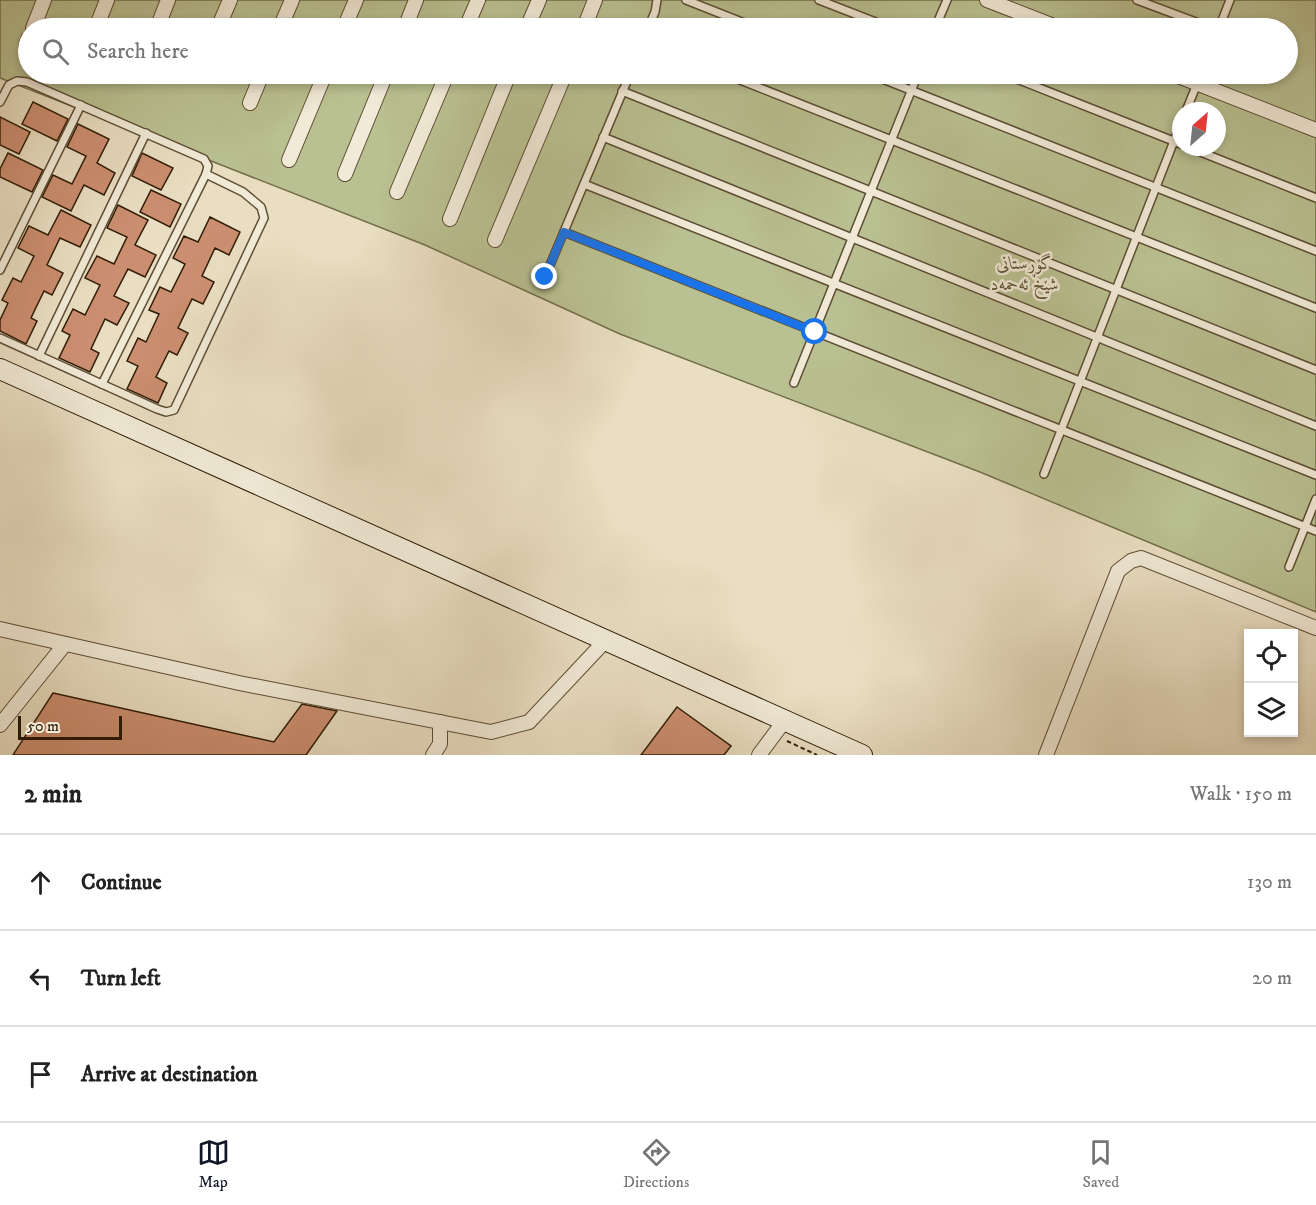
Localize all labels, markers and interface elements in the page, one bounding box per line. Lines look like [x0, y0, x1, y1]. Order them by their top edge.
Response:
search box [18, 18, 1298, 84]
icon: search [39, 35, 72, 68]
text: Search here [87, 38, 189, 65]
north arrow [1172, 102, 1226, 156]
park label: گۆڕستانی شێخ ئەحمەد [991, 253, 1059, 300]
route end [531, 263, 557, 289]
route start [801, 318, 827, 344]
map controls [1244, 629, 1298, 737]
button: locate [1244, 629, 1298, 683]
button: layers [1244, 683, 1298, 737]
scale bar [18, 713, 122, 740]
text: 50 m [27, 716, 59, 736]
text: 2 min [24, 778, 82, 811]
text: Walk · 150 m [1190, 782, 1292, 807]
icon: ahead [24, 866, 57, 899]
text: Continue [81, 869, 162, 896]
text: 130 m [1247, 870, 1292, 895]
icon: left [24, 962, 57, 995]
text: Turn left [81, 965, 161, 992]
text: 20 m [1252, 966, 1292, 991]
icon: arrive [24, 1058, 57, 1091]
text: Arrive at destination [81, 1061, 258, 1088]
tab: Map [197, 1136, 230, 1192]
tab: Directions [623, 1136, 689, 1192]
tab: Saved [1083, 1136, 1119, 1192]

